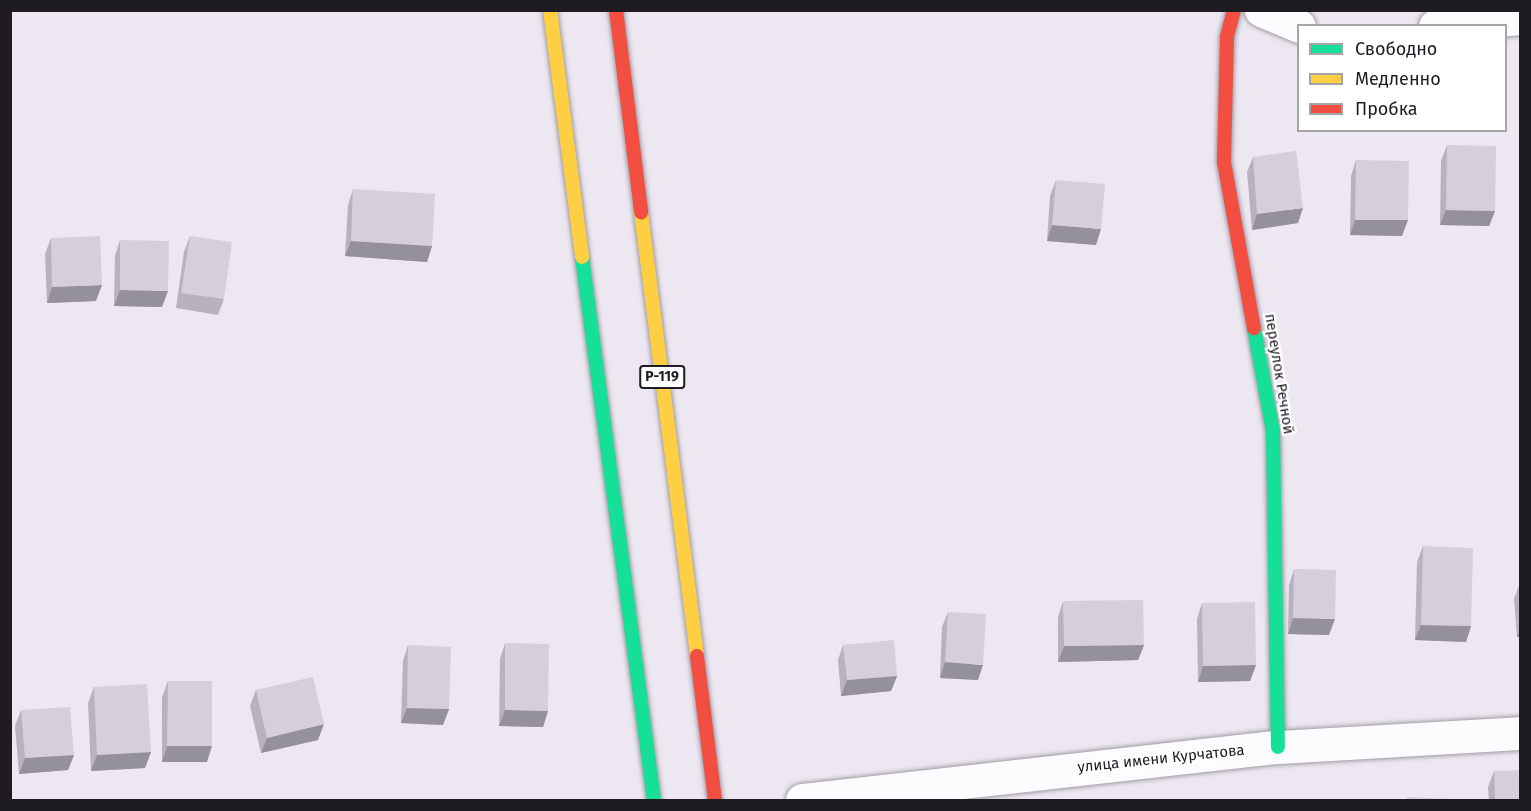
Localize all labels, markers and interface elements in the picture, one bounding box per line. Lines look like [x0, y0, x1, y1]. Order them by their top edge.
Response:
legend [1297, 24, 1507, 132]
text: Свободно [1355, 38, 1437, 60]
text: Медленно [1355, 68, 1441, 90]
text: Пробка [1355, 98, 1418, 120]
street label: переулок Речной [1261, 312, 1297, 436]
road number: Р-119 [638, 366, 686, 388]
street label: улица имени Курчатова [1077, 741, 1245, 777]

